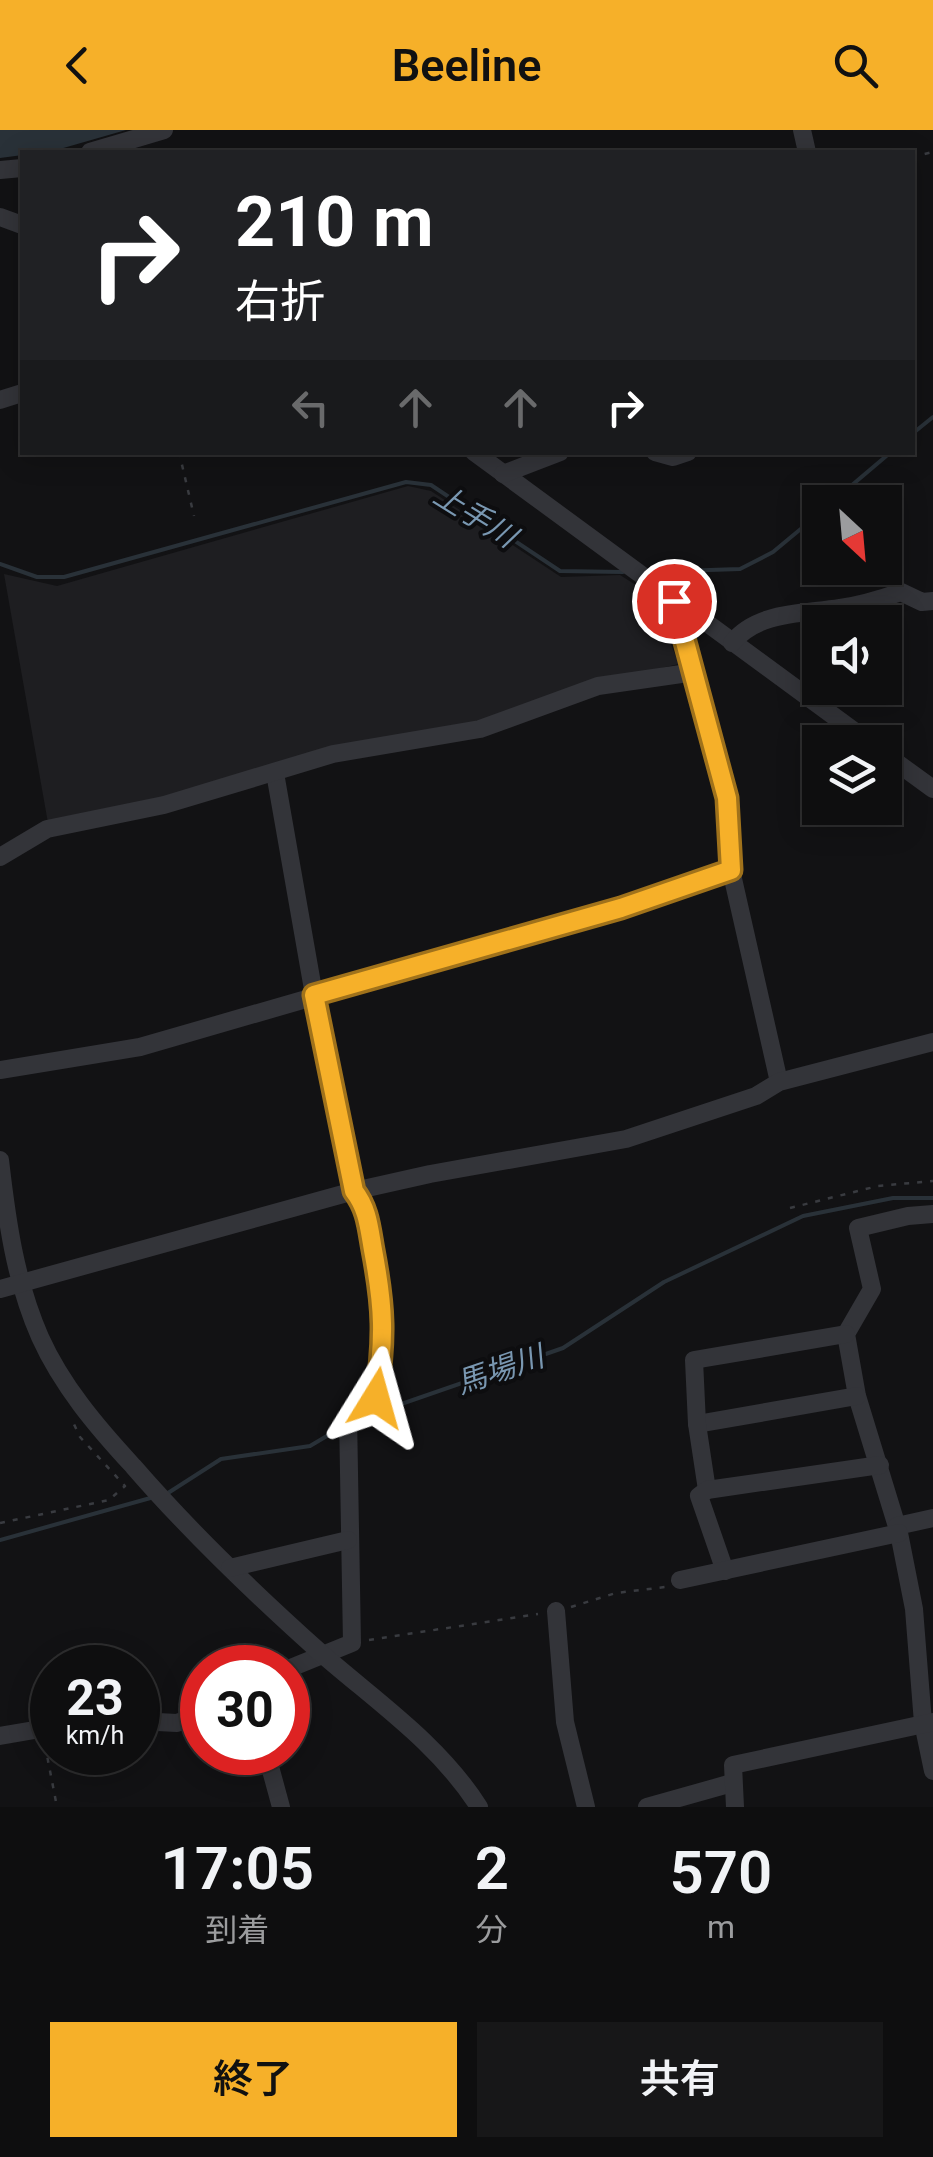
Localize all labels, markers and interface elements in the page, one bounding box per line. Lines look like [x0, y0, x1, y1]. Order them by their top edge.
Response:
icon: back [50, 38, 105, 93]
icon: search [828, 38, 883, 93]
text: Beeline [392, 39, 541, 92]
text: 210 m [235, 181, 434, 263]
icon: right [70, 190, 200, 320]
text: 右折 [235, 275, 325, 328]
icon: left [283, 380, 338, 435]
icon: ahead [388, 380, 443, 435]
icon: ahead [493, 380, 548, 435]
icon: right [598, 380, 653, 435]
water label: 上手川 [428, 477, 525, 556]
north arrow [802, 485, 902, 585]
map controls [802, 485, 902, 825]
pin [632, 559, 717, 644]
icon: arrive [647, 574, 702, 629]
button: sound [802, 605, 902, 705]
button: layers [802, 725, 902, 825]
water label: 馬場川 [452, 1337, 551, 1401]
position arrow [324, 1346, 428, 1450]
speed limit sign: 30 [180, 1645, 310, 1775]
text: 23 [66, 1669, 124, 1727]
text: km/h [66, 1721, 124, 1750]
text: 17:05 [161, 1833, 314, 1904]
text: 2 [475, 1833, 509, 1904]
text: 570 [670, 1837, 772, 1908]
text: m [707, 1908, 735, 1946]
text: 到着 [205, 1911, 269, 1949]
text: 分 [476, 1911, 508, 1949]
button: 終了 [50, 2022, 457, 2137]
button: 共有 [477, 2022, 883, 2137]

